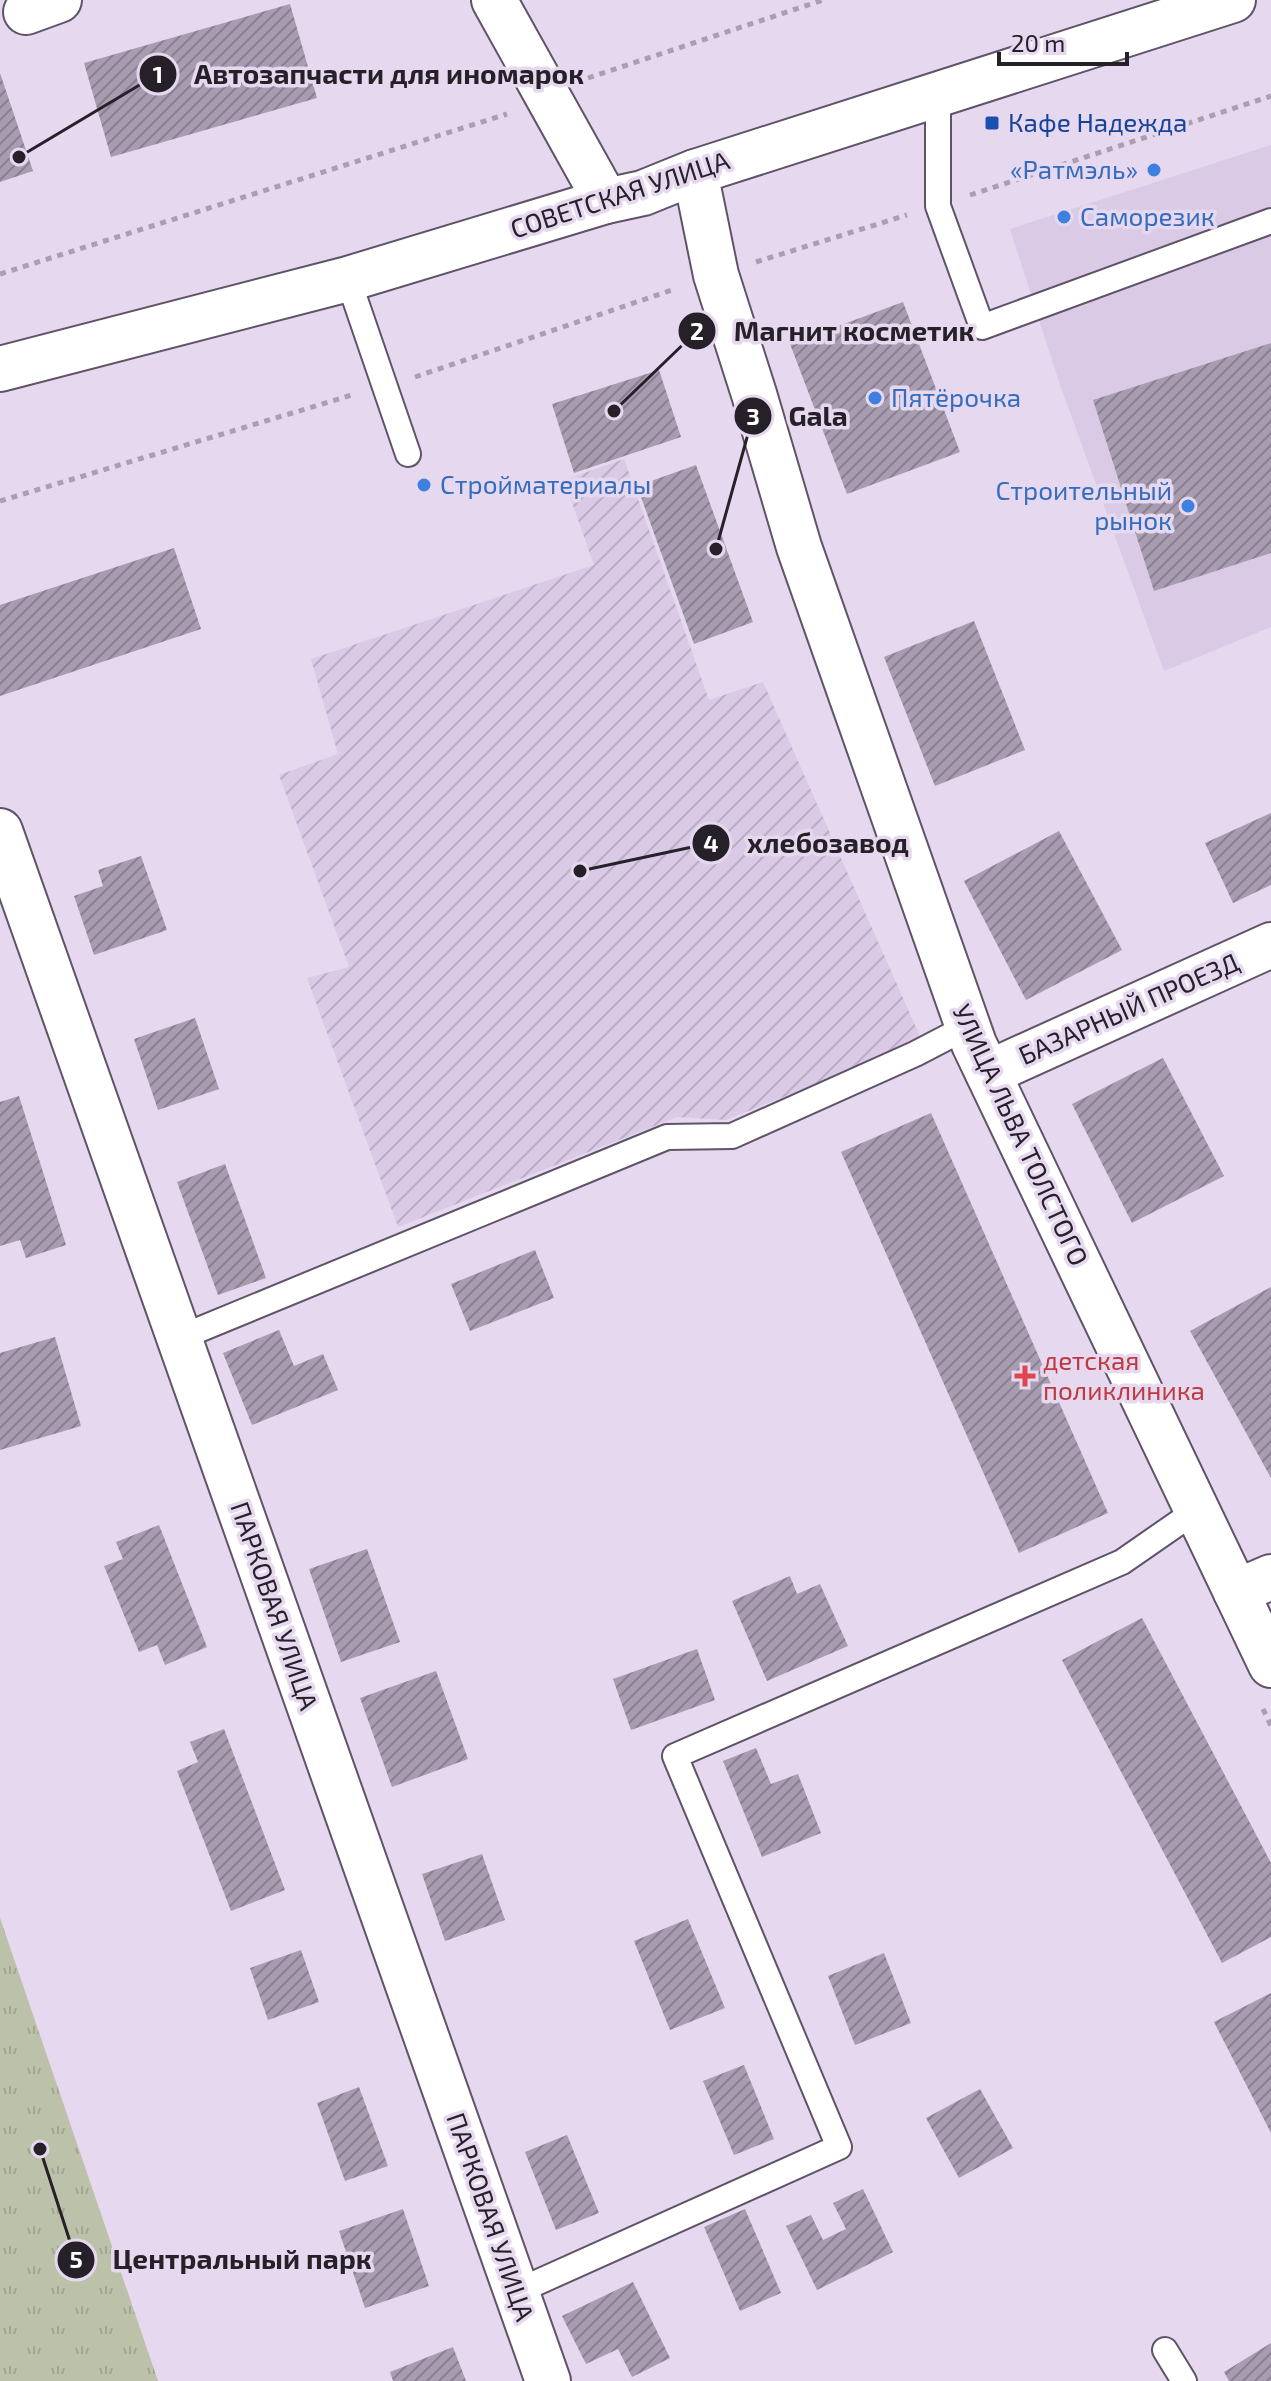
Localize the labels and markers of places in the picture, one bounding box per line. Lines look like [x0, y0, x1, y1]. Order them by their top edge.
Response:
callout: Автозапчасти для иномарок [138, 48, 600, 100]
place label: Кафе Надежда [1008, 106, 1187, 137]
marker: Кафе Надежда [983, 114, 1001, 132]
place label: «Ратмэль» [1010, 153, 1138, 184]
marker: «Ратмэль» [1145, 161, 1163, 179]
place label: Саморезик [1080, 200, 1215, 231]
marker: Саморезик [1055, 208, 1073, 226]
callout: Магнит косметик [677, 305, 990, 357]
place label: Пятёрочка [891, 381, 1021, 412]
marker: Пятёрочка [866, 389, 884, 407]
callout: Gala [733, 390, 864, 442]
place label: Стройматериалы [440, 468, 651, 499]
place label: Строительный рынок [995, 474, 1172, 535]
marker: Стройматериалы [415, 476, 433, 494]
marker: Строительный рынок [1179, 497, 1197, 515]
callout: хлебозавод [691, 817, 925, 869]
place label: детская поликлиника [1043, 1344, 1205, 1405]
marker: детская поликлиника [1014, 1365, 1036, 1387]
callout: Центральный парк [56, 2234, 387, 2286]

